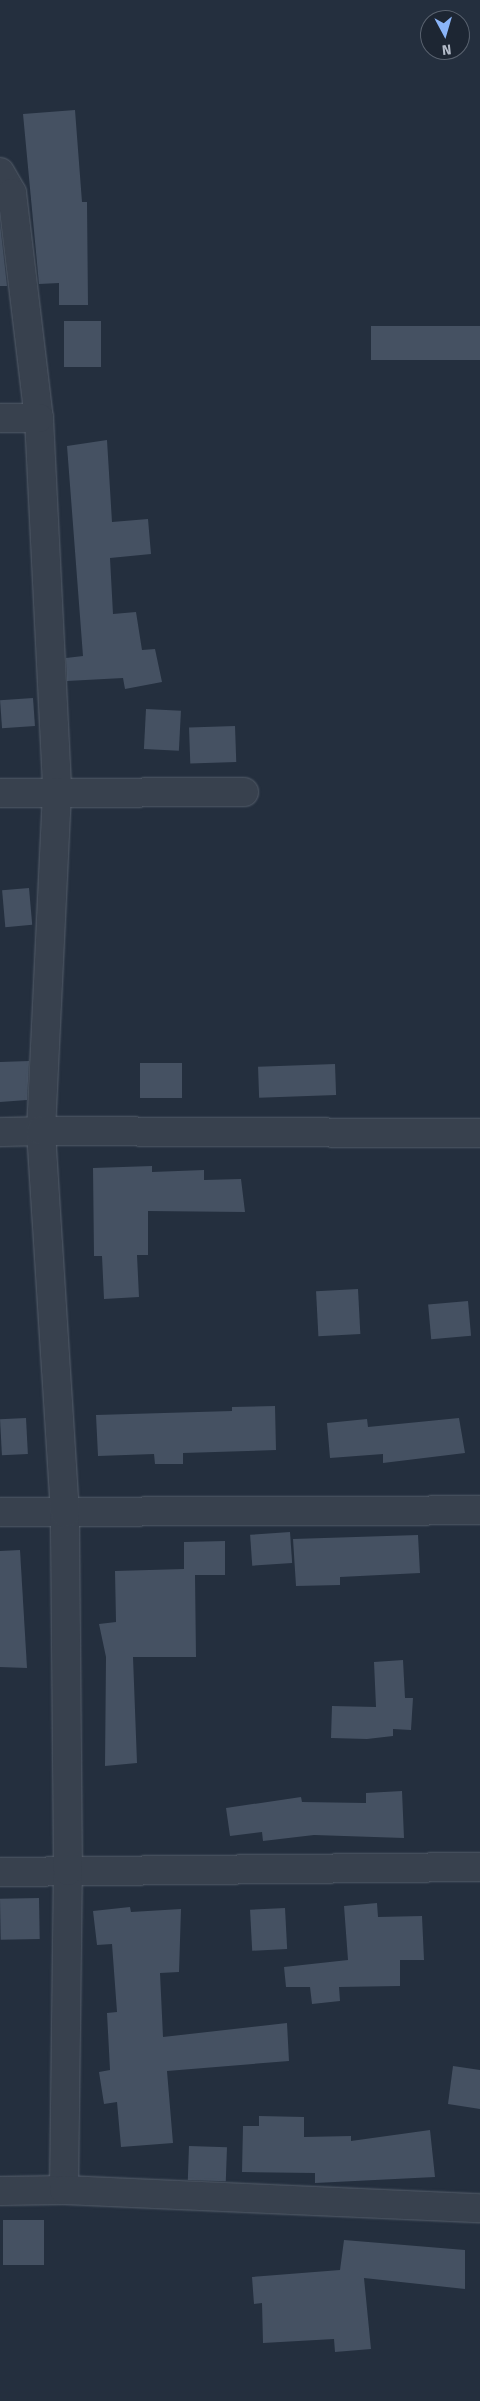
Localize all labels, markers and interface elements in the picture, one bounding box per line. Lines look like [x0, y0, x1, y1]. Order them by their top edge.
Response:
north arrow [420, 10, 470, 60]
text: N [441, 40, 452, 58]

